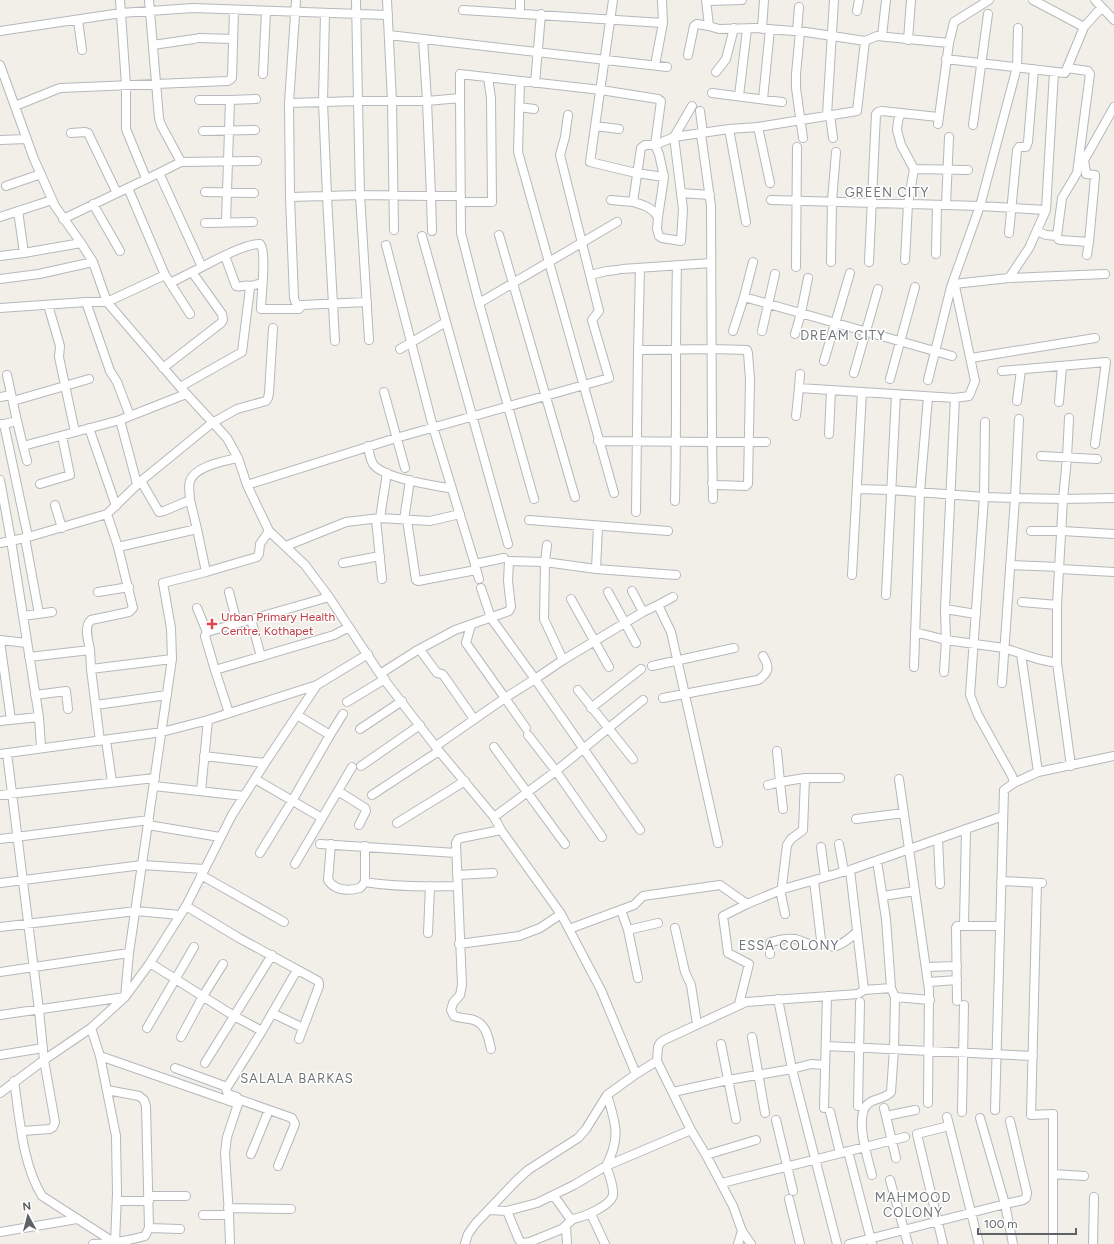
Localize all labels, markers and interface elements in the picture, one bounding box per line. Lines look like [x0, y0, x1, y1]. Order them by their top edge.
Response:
district label: GREEN CITY [845, 185, 929, 200]
district label: DREAM CITY [800, 328, 886, 343]
place label: Urban Primary Health Centre, Kothapet [221, 610, 336, 638]
marker: Urban Primary Health Centre, Kothapet [206, 618, 218, 630]
district label: ESSA COLONY [739, 938, 839, 953]
district label: SALALA BARKAS [240, 1071, 354, 1086]
district label: MAHMOOD COLONY [875, 1190, 951, 1220]
north arrow [8, 1196, 48, 1236]
text: N [22, 1200, 32, 1214]
scale bar [978, 1210, 1076, 1236]
text: 100 m [984, 1217, 1018, 1231]

